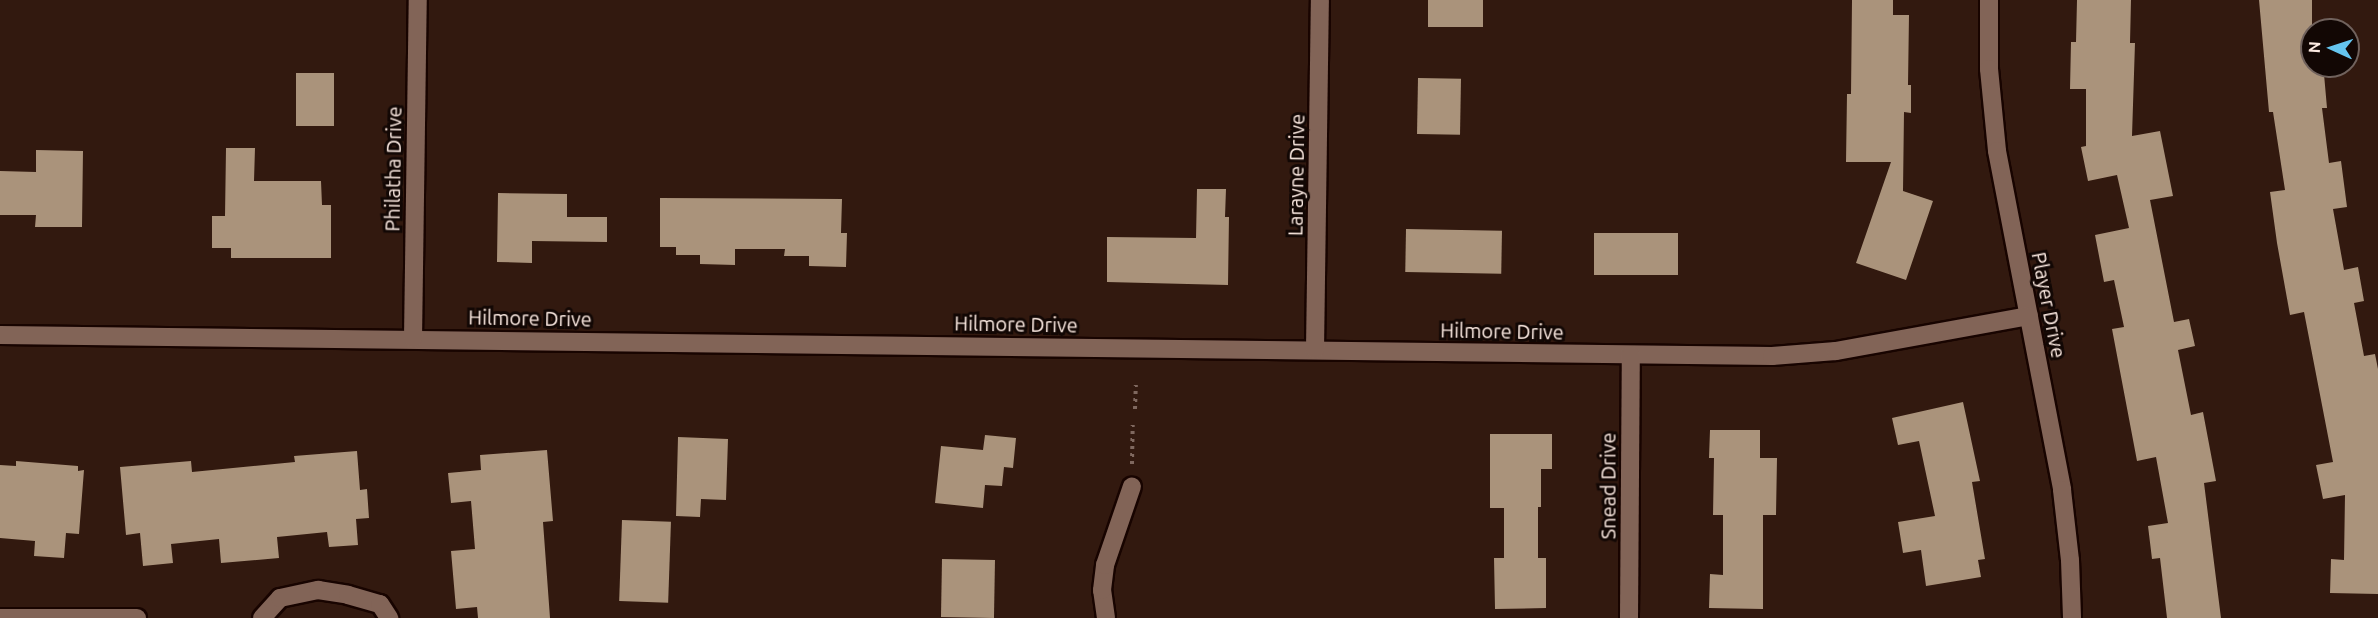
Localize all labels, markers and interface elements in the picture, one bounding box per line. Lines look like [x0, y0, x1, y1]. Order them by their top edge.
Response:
north arrow [2300, 18, 2360, 78]
text: N [2305, 41, 2323, 54]
street label: Philatha Drive [380, 106, 406, 232]
street label: Larayne Drive [1283, 114, 1309, 236]
street label: Player Drive [2027, 250, 2071, 360]
street label: Hilmore Drive [468, 305, 592, 331]
street label: Hilmore Drive [954, 311, 1078, 337]
street label: Hilmore Drive [1440, 318, 1564, 344]
street label: Snead Drive [1596, 433, 1620, 539]

